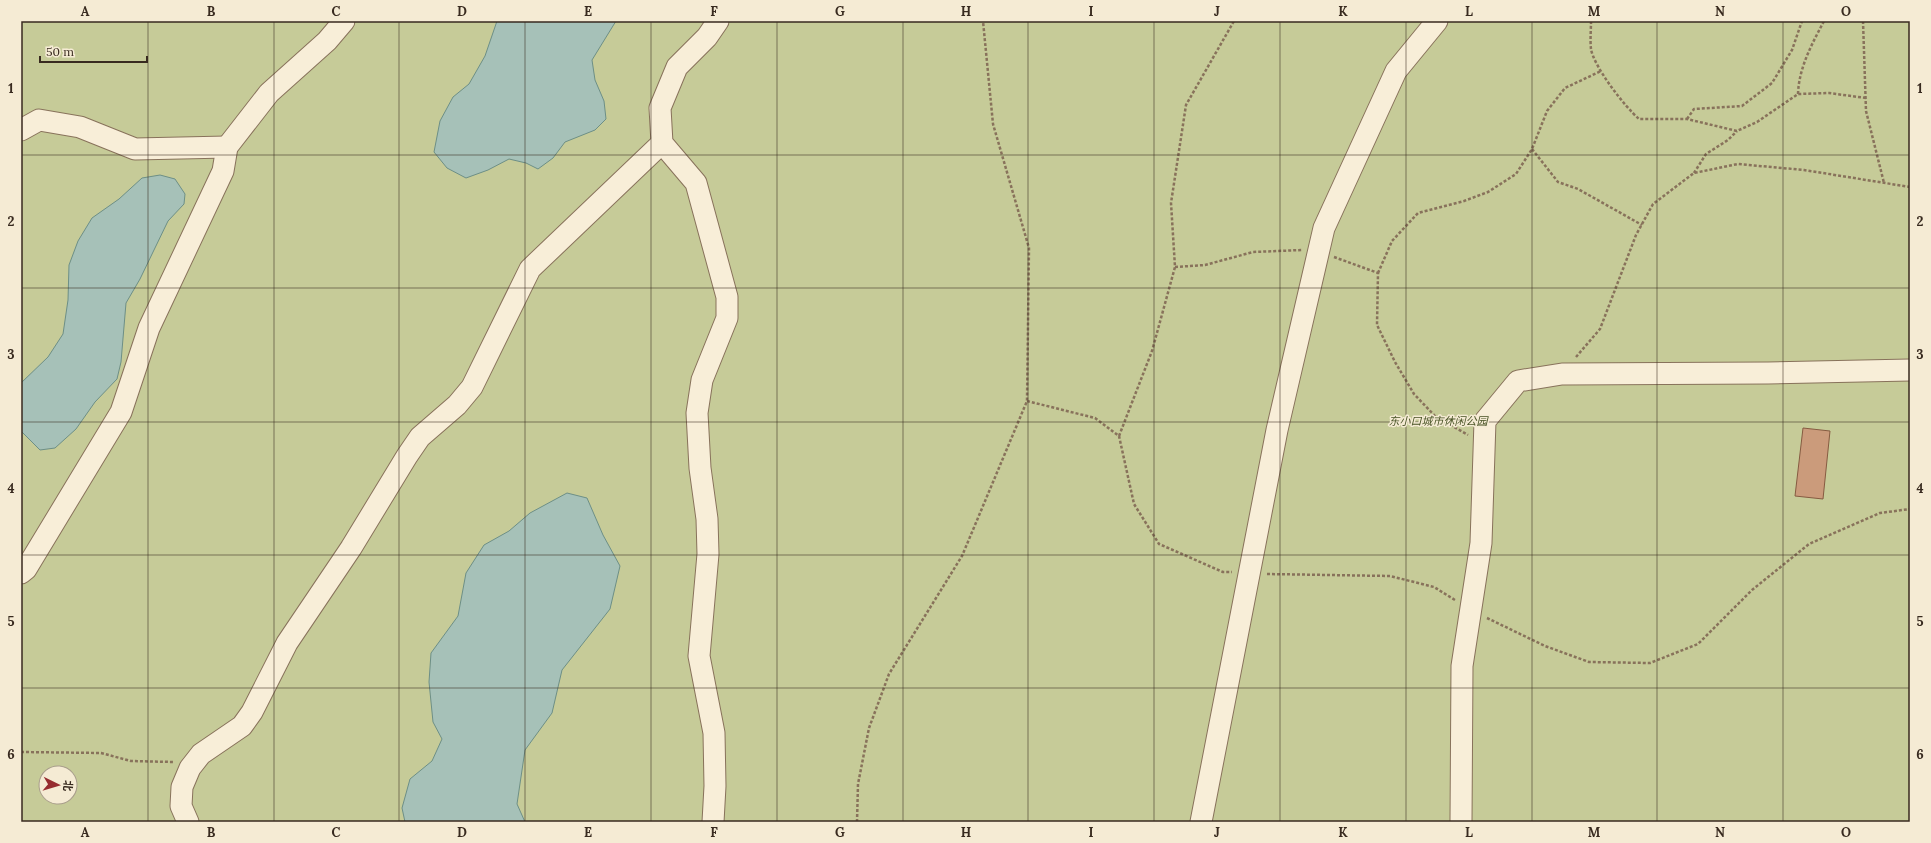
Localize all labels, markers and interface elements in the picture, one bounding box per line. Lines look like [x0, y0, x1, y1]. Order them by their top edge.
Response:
text: A [81, 3, 90, 20]
text: B [207, 3, 216, 20]
text: C [332, 3, 341, 20]
text: D [457, 3, 467, 20]
text: E [584, 3, 592, 20]
text: F [710, 3, 718, 20]
text: G [835, 3, 845, 20]
text: H [961, 3, 971, 20]
text: I [1088, 3, 1094, 20]
text: J [1214, 3, 1220, 20]
text: K [1338, 3, 1348, 20]
text: L [1465, 3, 1473, 20]
text: M [1588, 3, 1601, 20]
text: N [1715, 3, 1725, 20]
text: O [1841, 3, 1851, 20]
scale bar [40, 38, 147, 64]
text: 50 m [46, 44, 74, 59]
text: 1 [8, 80, 14, 97]
text: 1 [1917, 80, 1923, 97]
text: 2 [8, 213, 15, 230]
text: 2 [1917, 213, 1924, 230]
text: 3 [7, 346, 15, 363]
text: 3 [1916, 346, 1924, 363]
park label: 东小口城市休闲公园 [1389, 414, 1489, 428]
text: 4 [7, 480, 15, 497]
text: 4 [1916, 480, 1924, 497]
text: 5 [7, 613, 15, 630]
text: 5 [1916, 613, 1924, 630]
text: 6 [7, 746, 15, 763]
text: 6 [1916, 746, 1924, 763]
north arrow [38, 765, 78, 805]
text: 北 [61, 780, 75, 792]
text: A [81, 824, 90, 841]
text: B [207, 824, 216, 841]
text: C [332, 824, 341, 841]
text: D [457, 824, 467, 841]
text: E [584, 824, 592, 841]
text: F [710, 824, 718, 841]
text: G [835, 824, 845, 841]
text: H [961, 824, 971, 841]
text: I [1088, 824, 1094, 841]
text: J [1214, 824, 1220, 841]
text: K [1338, 824, 1348, 841]
text: L [1465, 824, 1473, 841]
text: M [1588, 824, 1601, 841]
text: N [1715, 824, 1725, 841]
text: O [1841, 824, 1851, 841]

